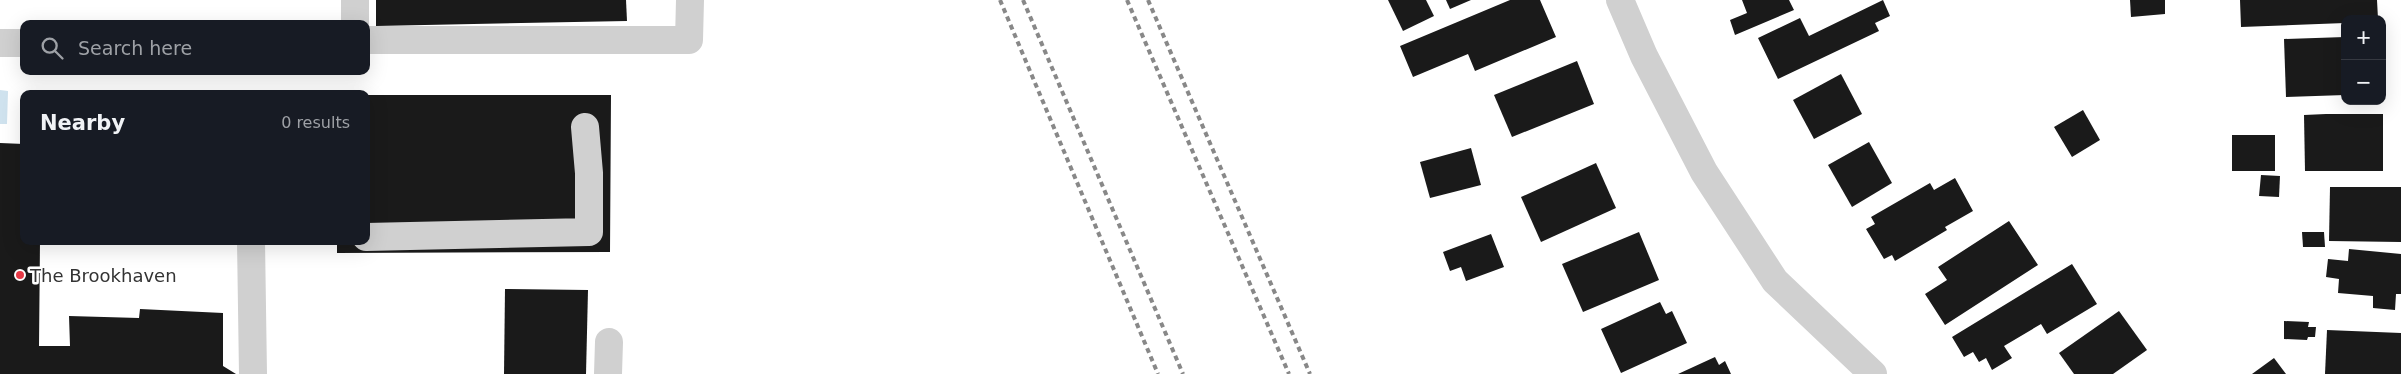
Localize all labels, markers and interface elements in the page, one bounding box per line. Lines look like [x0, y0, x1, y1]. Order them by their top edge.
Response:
map controls [2341, 15, 2386, 105]
button: + [2341, 15, 2386, 60]
search box [20, 20, 370, 75]
icon: search [38, 34, 66, 62]
text: Search here [78, 37, 192, 59]
button: − [2341, 60, 2386, 105]
text: Nearby [40, 111, 125, 135]
text: 0 results [281, 113, 350, 132]
place label: The Brookhaven [29, 265, 177, 286]
marker: The Brookhaven [14, 269, 26, 281]

